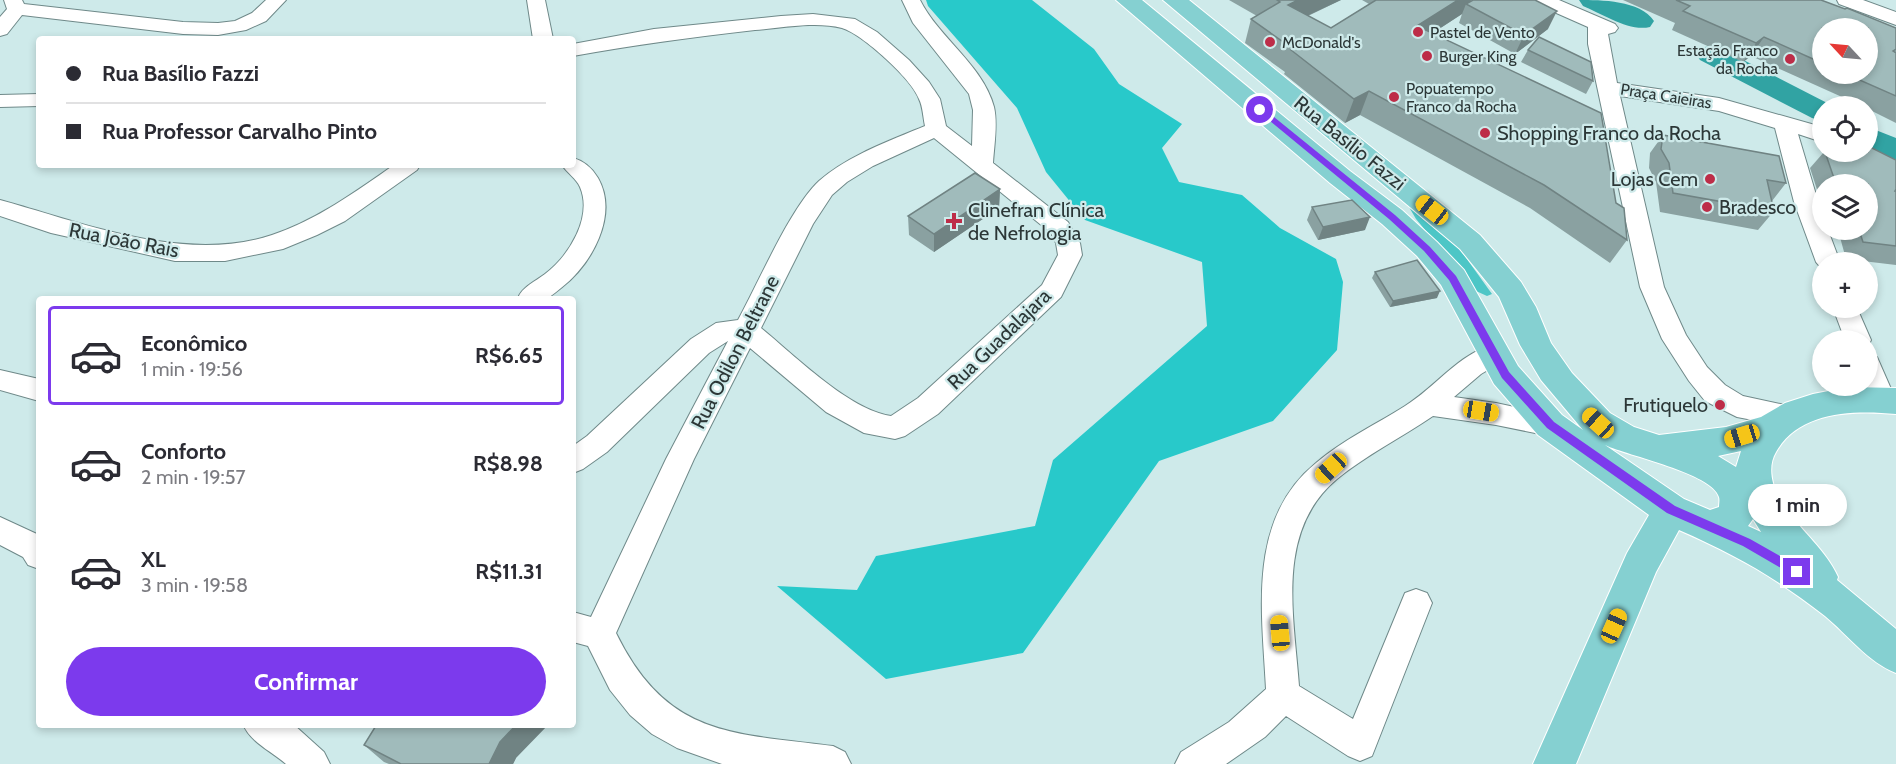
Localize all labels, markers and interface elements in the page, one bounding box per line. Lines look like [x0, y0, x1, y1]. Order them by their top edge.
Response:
north arrow [1812, 18, 1878, 84]
map controls [1812, 18, 1878, 396]
place label: Pastel de Vento [1430, 23, 1535, 42]
marker: Pastel de Vento [1411, 25, 1425, 39]
place label: McDonald's [1282, 33, 1361, 52]
marker: McDonald's [1263, 35, 1277, 49]
place label: Estação Franco da Rocha [1677, 41, 1778, 78]
place label: Burger King [1439, 47, 1517, 66]
marker: Burger King [1420, 49, 1434, 63]
marker: Estação Franco da Rocha [1783, 52, 1797, 66]
text: Rua Basílio Fazzi [102, 60, 259, 87]
place label: Popuatempo Franco da Rocha [1406, 79, 1517, 116]
street label: Praça Caieiras [1619, 79, 1713, 113]
marker: Popuatempo Franco da Rocha [1387, 90, 1401, 104]
street label: Rua Basílio Fazzi [1289, 91, 1411, 195]
route start [1246, 96, 1273, 123]
button: locate [1812, 96, 1878, 162]
text: Rua Professor Carvalho Pinto [102, 118, 377, 145]
place label: Shopping Franco da Rocha [1497, 121, 1721, 145]
marker: Shopping Franco da Rocha [1478, 126, 1492, 140]
place label: Lojas Cem [1611, 167, 1698, 191]
marker: Lojas Cem [1703, 172, 1717, 186]
button: layers [1812, 174, 1878, 240]
car [1412, 192, 1452, 228]
place label: Bradesco [1719, 195, 1796, 219]
place label: Clinefran Clínica de Nefrologia [968, 198, 1105, 245]
marker: Bradesco [1700, 200, 1714, 214]
marker: Clinefran Clínica de Nefrologia [945, 212, 963, 230]
street label: Rua João Rais [67, 218, 181, 262]
button: + [1812, 252, 1878, 318]
street label: Rua Odilon Beltrane [686, 271, 784, 433]
street label: Rua Guadalajara [942, 283, 1056, 394]
icon: car [69, 329, 123, 383]
text: Econômico [141, 330, 247, 357]
button: − [1812, 330, 1878, 396]
text: R$6.65 [475, 342, 543, 369]
text: 1 min · 19:56 [141, 357, 243, 381]
place label: Frutiquelo [1623, 393, 1708, 417]
marker: Frutiquelo [1713, 398, 1727, 412]
car [1462, 399, 1500, 423]
car [1579, 404, 1617, 442]
car [1722, 422, 1762, 450]
icon: car [69, 437, 123, 491]
text: Conforto [141, 438, 226, 465]
car [1312, 449, 1350, 487]
text: R$8.98 [473, 450, 543, 477]
text: 2 min · 19:57 [141, 465, 246, 489]
callout: 1 min [1748, 485, 1846, 527]
text: 1 min [1775, 493, 1820, 517]
icon: car [69, 545, 123, 599]
text: XL [141, 546, 166, 573]
text: R$11.31 [475, 558, 543, 585]
route end [1783, 558, 1810, 585]
text: 3 min · 19:58 [141, 573, 248, 597]
car [1598, 606, 1630, 646]
car [1269, 614, 1291, 652]
button: Confirmar [66, 647, 546, 716]

